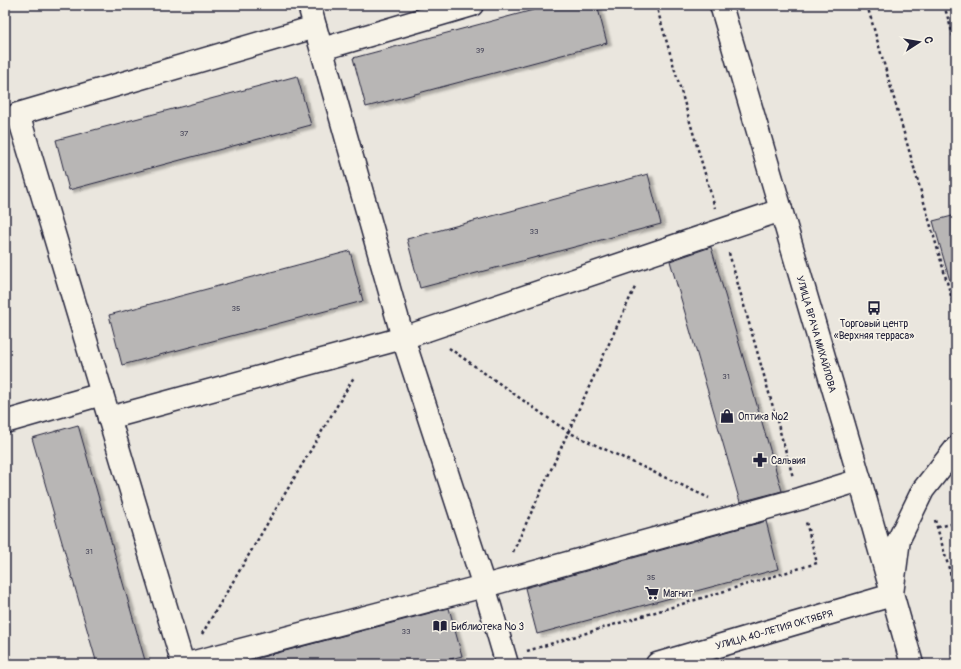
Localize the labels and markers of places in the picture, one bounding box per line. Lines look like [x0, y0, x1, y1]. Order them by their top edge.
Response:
bus stop icon: Торговый центр «Верхняя терраса» [866, 300, 882, 316]
place label: Торговый центр «Верхняя терраса» [834, 318, 914, 342]
shop icon: Оптика №2 [719, 408, 735, 424]
place label: Оптика №2 [738, 411, 789, 423]
pharmacy icon: Сальвия [752, 452, 768, 468]
place label: Сальвия [771, 455, 806, 467]
supermarket icon: Магнит [644, 585, 660, 601]
place label: Магнит [663, 588, 693, 600]
library icon: Библиотека № 3 [432, 618, 448, 634]
place label: Библиотека № 3 [451, 621, 524, 633]

